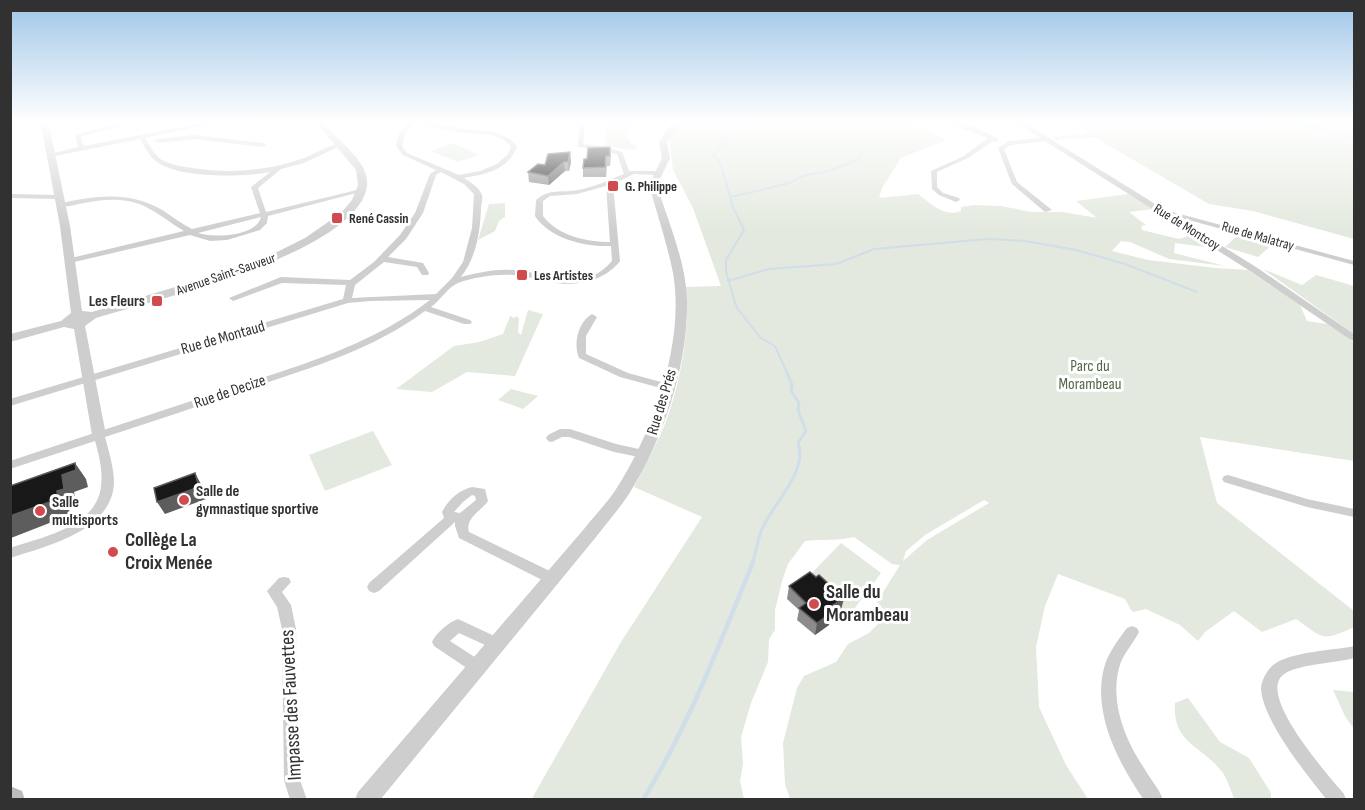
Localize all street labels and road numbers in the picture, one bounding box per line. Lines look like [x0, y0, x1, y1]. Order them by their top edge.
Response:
street label: Rue de Montcoy [1151, 200, 1224, 254]
street label: Rue de Malatray [1220, 218, 1297, 255]
street label: Avenue Saint-Sauveur [173, 249, 278, 299]
street label: Rue de Montaud [179, 317, 267, 359]
street label: Rue des Prés [643, 367, 681, 437]
street label: Rue de Decize [192, 371, 268, 413]
street label: Impasse des Fauvettes [275, 629, 307, 781]

